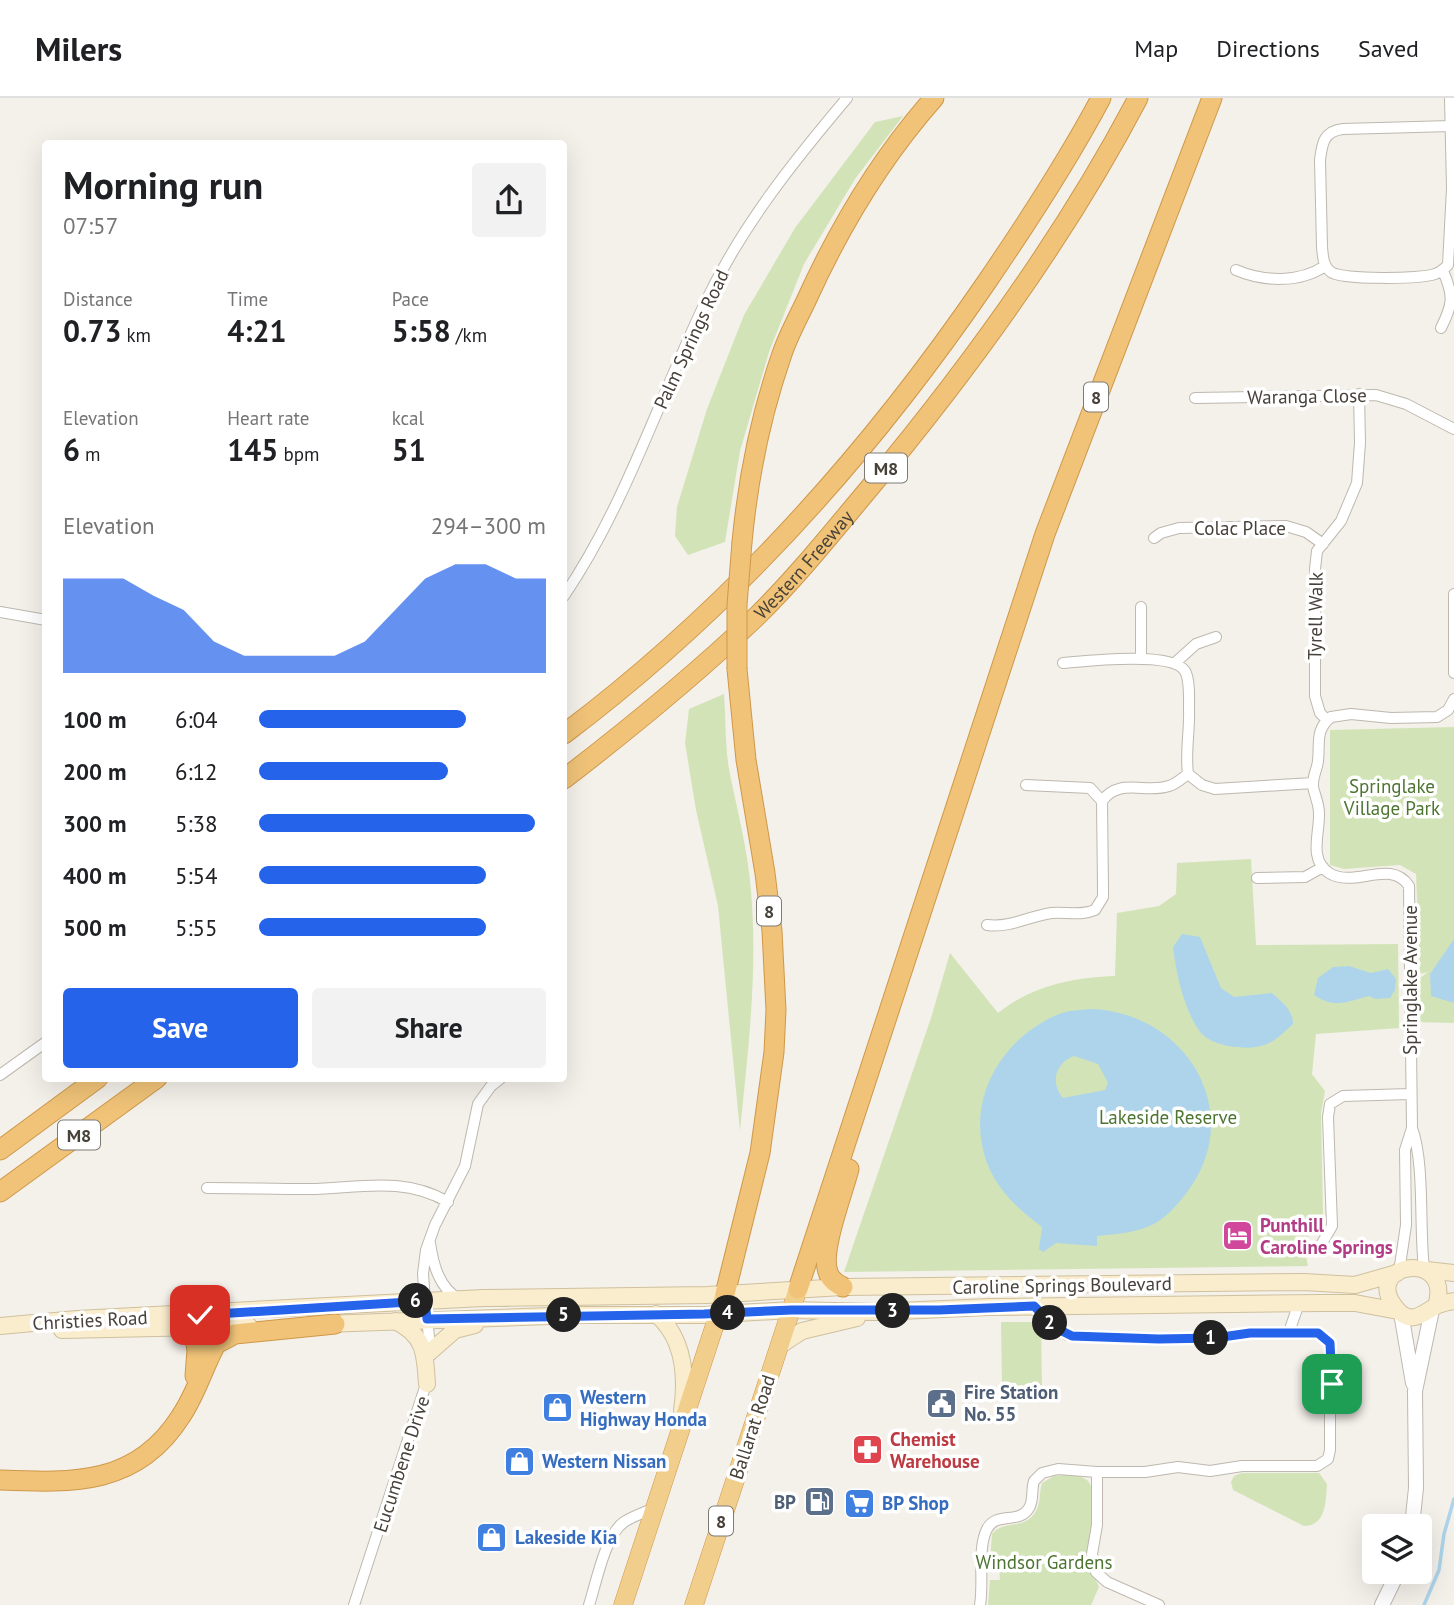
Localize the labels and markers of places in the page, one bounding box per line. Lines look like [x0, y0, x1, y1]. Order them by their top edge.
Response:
place label: Punthill Caroline Springs [1260, 1213, 1393, 1259]
hotel icon: Punthill Caroline Springs [1220, 1219, 1254, 1253]
pin: 6 [398, 1284, 434, 1318]
pin [170, 1285, 230, 1345]
pin: 3 [876, 1294, 910, 1328]
pin: 4 [710, 1296, 746, 1330]
pin: 5 [546, 1298, 582, 1332]
pin: 2 [1032, 1306, 1068, 1340]
pin: 1 [1194, 1320, 1228, 1356]
pin [1302, 1354, 1362, 1414]
place label: Fire Station No. 55 [964, 1380, 1058, 1426]
place label: Western Highway Honda [580, 1385, 707, 1431]
public building icon: Fire Station No. 55 [924, 1386, 958, 1420]
shop icon: Western Highway Honda [540, 1391, 574, 1425]
place label: Chemist Warehouse [890, 1427, 980, 1473]
pharmacy icon: Chemist Warehouse [850, 1433, 884, 1467]
shop icon: Western Nissan [502, 1444, 536, 1478]
place label: Western Nissan [542, 1449, 666, 1473]
fuel station icon: BP [802, 1485, 836, 1519]
supermarket icon: BP Shop [842, 1486, 876, 1520]
place label: BP [774, 1490, 796, 1514]
place label: BP Shop [882, 1491, 949, 1515]
shop icon: Lakeside Kia [475, 1520, 509, 1554]
place label: Lakeside Kia [515, 1525, 617, 1549]

